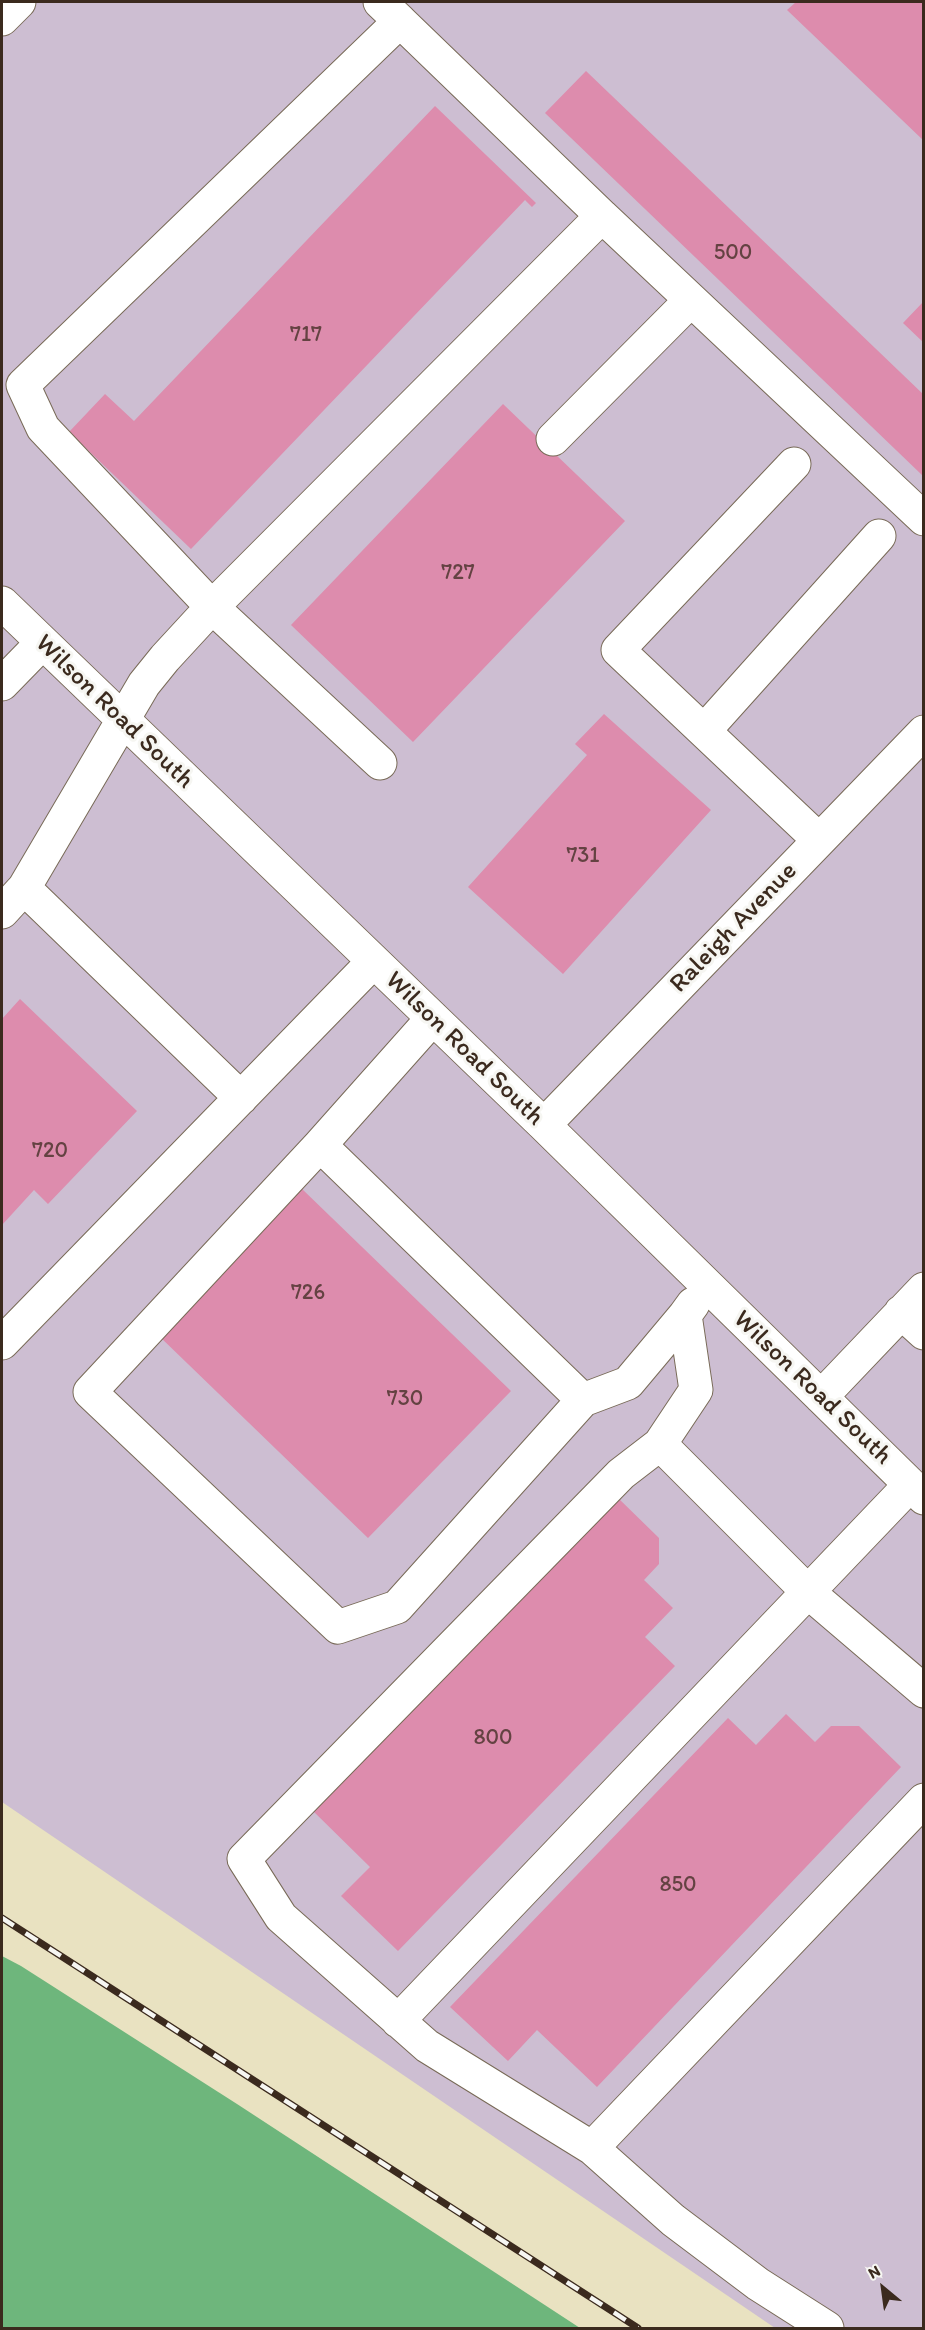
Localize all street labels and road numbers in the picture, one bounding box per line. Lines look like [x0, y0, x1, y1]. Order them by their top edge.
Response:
street label: Wilson Road South [28, 628, 200, 796]
street label: Raleigh Avenue [664, 856, 804, 1000]
street label: Wilson Road South [378, 965, 550, 1133]
street label: Wilson Road South [726, 1304, 898, 1472]

